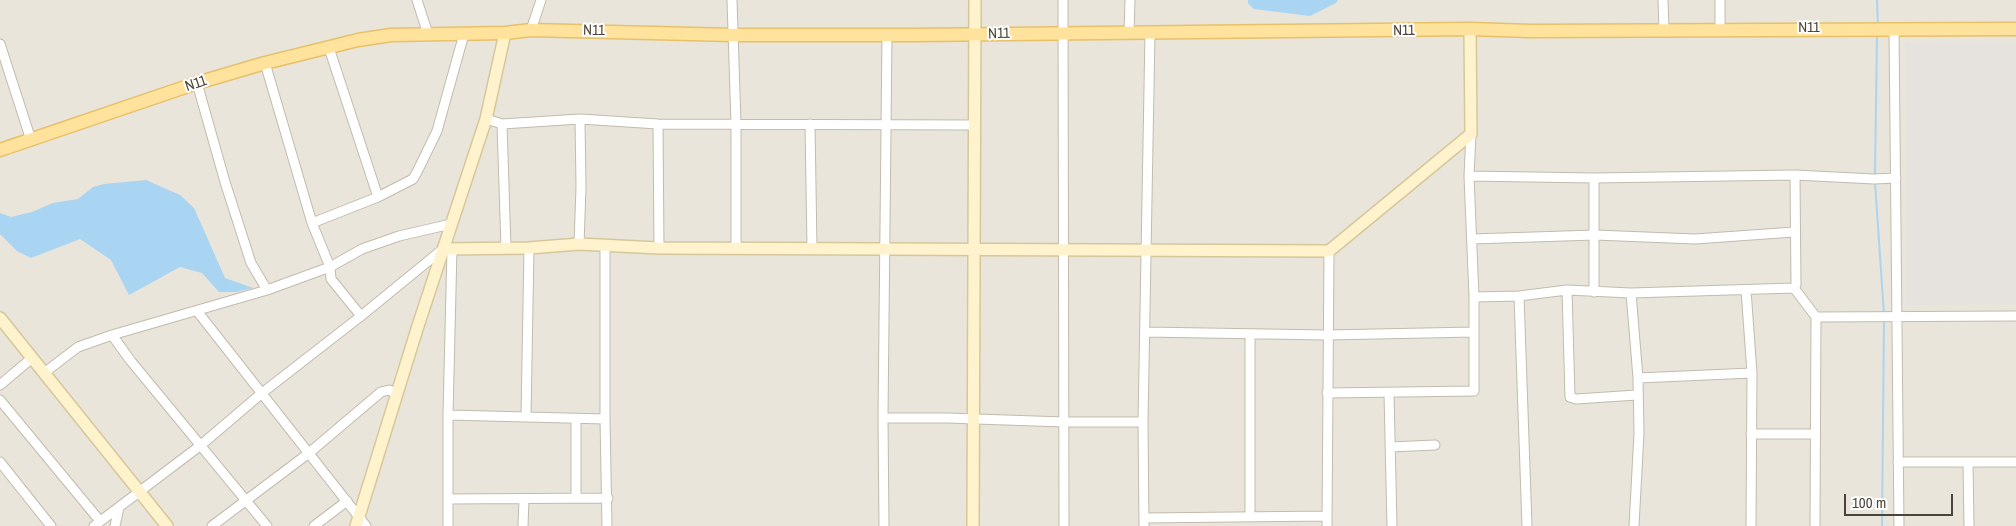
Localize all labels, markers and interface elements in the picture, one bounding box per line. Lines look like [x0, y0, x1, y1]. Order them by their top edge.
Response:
street label: N11 [1798, 19, 1820, 37]
street label: N11 [583, 22, 605, 40]
street label: N11 [1393, 22, 1415, 40]
street label: N11 [988, 25, 1010, 43]
street label: N11 [183, 72, 209, 96]
scale bar [1846, 484, 1955, 516]
text: 100 m [1852, 492, 1886, 513]

